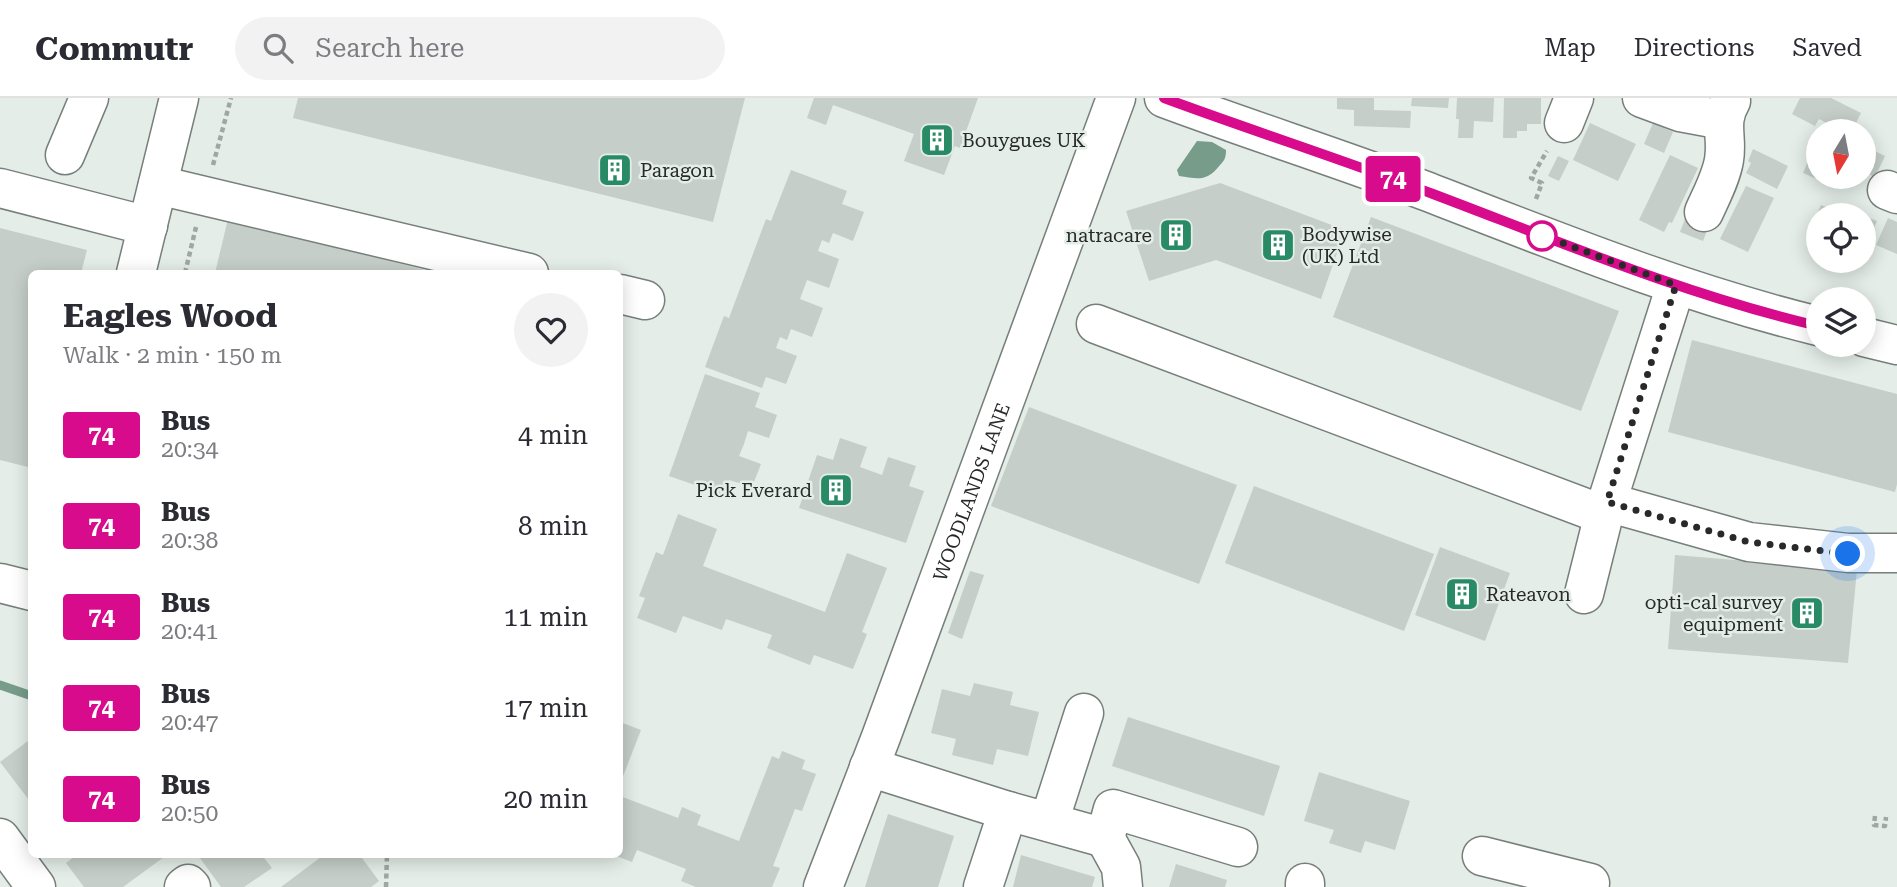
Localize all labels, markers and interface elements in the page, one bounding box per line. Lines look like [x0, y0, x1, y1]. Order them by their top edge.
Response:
search box [235, 17, 725, 80]
text: Commutr [35, 29, 193, 68]
icon: search [259, 29, 297, 67]
text: Search here [315, 33, 464, 63]
text: Map [1544, 34, 1596, 62]
text: Directions [1634, 34, 1754, 62]
text: Saved [1792, 34, 1862, 62]
north arrow [1806, 119, 1876, 189]
map controls [1806, 119, 1876, 357]
building icon: Bouygues UK [918, 121, 956, 159]
place label: Bouygues UK [962, 129, 1086, 152]
building icon: Paragon [596, 151, 634, 189]
line badge: 74 [1362, 156, 1424, 202]
place label: Paragon [640, 159, 714, 182]
text: 74 [1380, 165, 1406, 193]
button: locate [1806, 203, 1876, 273]
building icon: natracare [1157, 216, 1195, 254]
unlabelled marker [1527, 221, 1557, 251]
place label: Bodywise (UK) Ltd [1302, 223, 1392, 268]
place label: natracare [1066, 224, 1152, 247]
building icon: Bodywise (UK) Ltd [1259, 226, 1297, 264]
button: layers [1806, 287, 1876, 357]
button: heart [514, 293, 588, 367]
text: Eagles Wood [63, 296, 277, 335]
text: Walk · 2 min · 150 m [63, 342, 282, 369]
street label: WOODLANDS LANE [928, 400, 1014, 584]
text: Bus [161, 406, 210, 436]
text: 4 min [518, 420, 588, 450]
text: 74 [88, 421, 115, 449]
text: 20:34 [161, 436, 218, 463]
building icon: Pick Everard [817, 471, 855, 509]
place label: Pick Everard [695, 479, 812, 502]
text: Bus [161, 497, 210, 527]
text: 8 min [518, 511, 588, 541]
text: 74 [88, 512, 115, 540]
text: 20:38 [161, 527, 218, 554]
your location [1830, 536, 1865, 571]
building icon: Rateavon [1443, 575, 1481, 613]
place label: Rateavon [1486, 583, 1571, 606]
text: Bus [161, 588, 210, 618]
place label: opti-cal survey equipment [1645, 591, 1784, 636]
building icon: opti-cal survey equipment [1788, 594, 1826, 632]
text: 11 min [504, 602, 588, 632]
text: 74 [88, 603, 115, 631]
text: 20:41 [161, 618, 218, 645]
text: Bus [161, 679, 210, 709]
text: 17 min [504, 693, 588, 723]
text: 74 [88, 694, 115, 722]
text: 20:47 [161, 709, 218, 736]
text: Bus [161, 770, 210, 800]
text: 20 min [504, 784, 588, 814]
text: 74 [88, 785, 115, 813]
text: 20:50 [161, 800, 218, 827]

